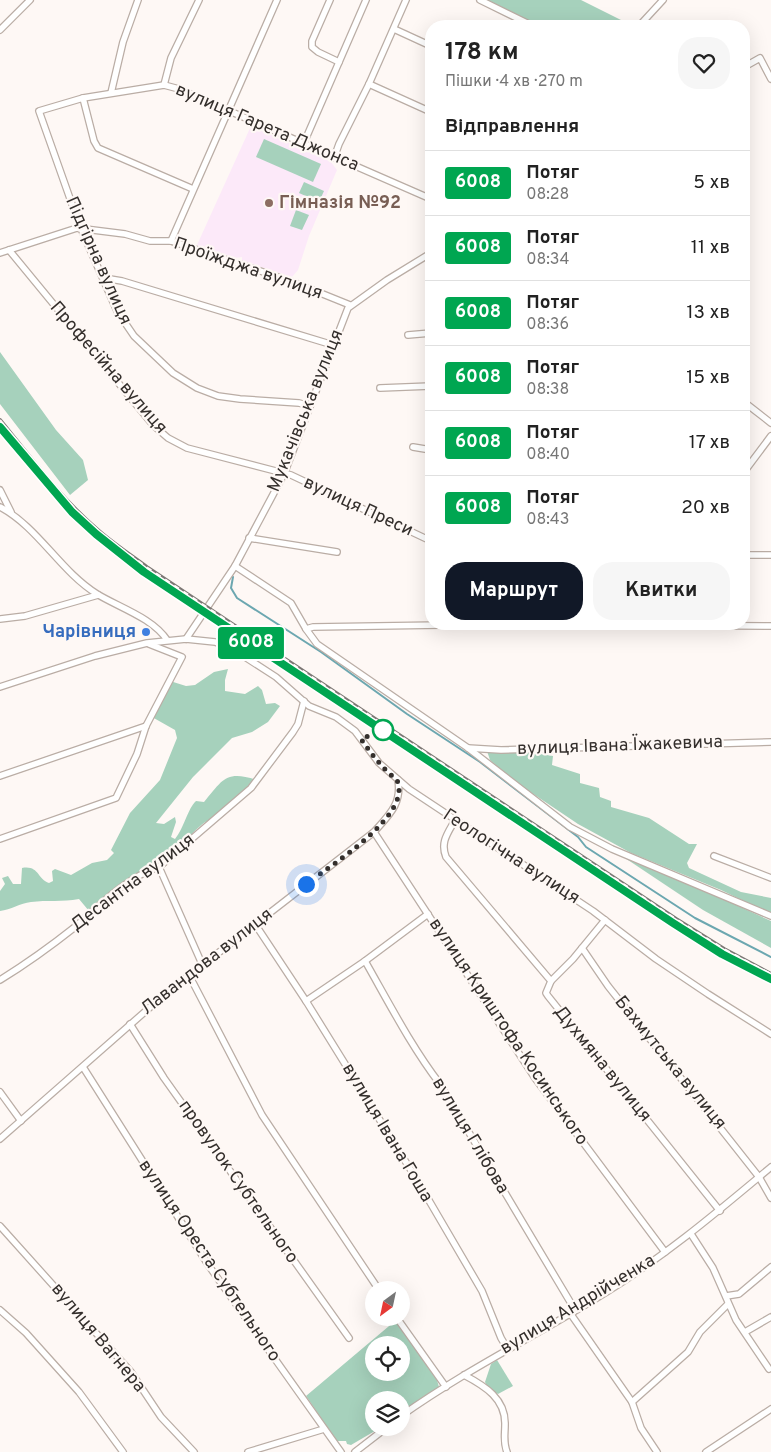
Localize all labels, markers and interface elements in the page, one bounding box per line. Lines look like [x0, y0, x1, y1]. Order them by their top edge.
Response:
button: heart [678, 37, 730, 89]
text: 178 км [445, 38, 519, 68]
text: Пішки · 4 хв · 270 m [445, 72, 583, 92]
street label: вулиця Гарета Джонса [172, 79, 362, 177]
text: Відправлення [445, 115, 579, 139]
text: Потяг [526, 161, 579, 185]
text: 6008 [455, 171, 501, 194]
text: 5 хв [693, 171, 730, 195]
text: 08:28 [526, 185, 569, 205]
place label: Гімназія №92 [279, 192, 401, 215]
street label: Підгірна вулиця [59, 193, 137, 329]
marker: Гімназія №92 [263, 197, 275, 209]
text: Потяг [526, 226, 579, 250]
street label: Проїжджа вулиця [170, 233, 326, 305]
text: 6008 [455, 236, 501, 259]
text: 11 хв [691, 236, 730, 260]
text: 08:34 [526, 250, 569, 270]
text: Потяг [526, 291, 579, 315]
street label: Професійна вулиця [44, 297, 172, 439]
text: 6008 [455, 301, 501, 324]
text: 13 хв [687, 301, 730, 325]
text: 08:36 [526, 315, 569, 335]
street label: Мукачівська вулиця [263, 326, 349, 496]
text: Потяг [526, 356, 579, 380]
text: 6008 [455, 366, 501, 389]
text: 15 хв [686, 366, 730, 390]
text: 08:38 [526, 380, 569, 400]
text: Потяг [526, 421, 579, 445]
text: 6008 [455, 431, 501, 454]
text: 17 хв [689, 431, 730, 455]
text: 08:40 [526, 445, 570, 465]
street label: вулиця Преси [299, 472, 417, 542]
text: Потяг [526, 486, 579, 510]
text: 6008 [455, 496, 501, 519]
text: 20 хв [681, 496, 730, 520]
text: 08:43 [526, 510, 569, 530]
button: Маршрут [445, 562, 583, 620]
button: Квитки [593, 562, 730, 620]
place label: Чарівниця [42, 621, 136, 644]
marker: Чарівниця [140, 626, 152, 638]
line badge: 6008 [216, 627, 286, 659]
text: 6008 [228, 631, 274, 654]
unlabelled marker [372, 719, 394, 741]
street label: вулиця Івана Їжакевича [517, 729, 723, 761]
street label: Геологічна вулиця [438, 804, 584, 910]
street label: Десантна вулиця [66, 829, 200, 937]
your location [294, 872, 319, 897]
street label: Лавандова вулиця [136, 903, 278, 1021]
street label: вулиця Криштофа Косинського [423, 914, 593, 1150]
street label: Бахмутська вулиця [609, 991, 731, 1135]
street label: Духмяна вулиця [548, 1001, 656, 1127]
street label: вулиця Івана Гоша [336, 1059, 438, 1207]
street label: вулиця Глібова [426, 1073, 514, 1199]
street label: провулок Субтельного [173, 1096, 303, 1268]
street label: вулиця Ореста Субтельного [133, 1155, 285, 1367]
street label: вулиця Андрійченка [496, 1250, 660, 1360]
street label: вулиця Вагнера [46, 1279, 150, 1397]
north arrow [365, 1281, 410, 1326]
map controls [365, 1281, 410, 1436]
button: locate [365, 1336, 410, 1381]
button: layers [365, 1391, 410, 1436]

